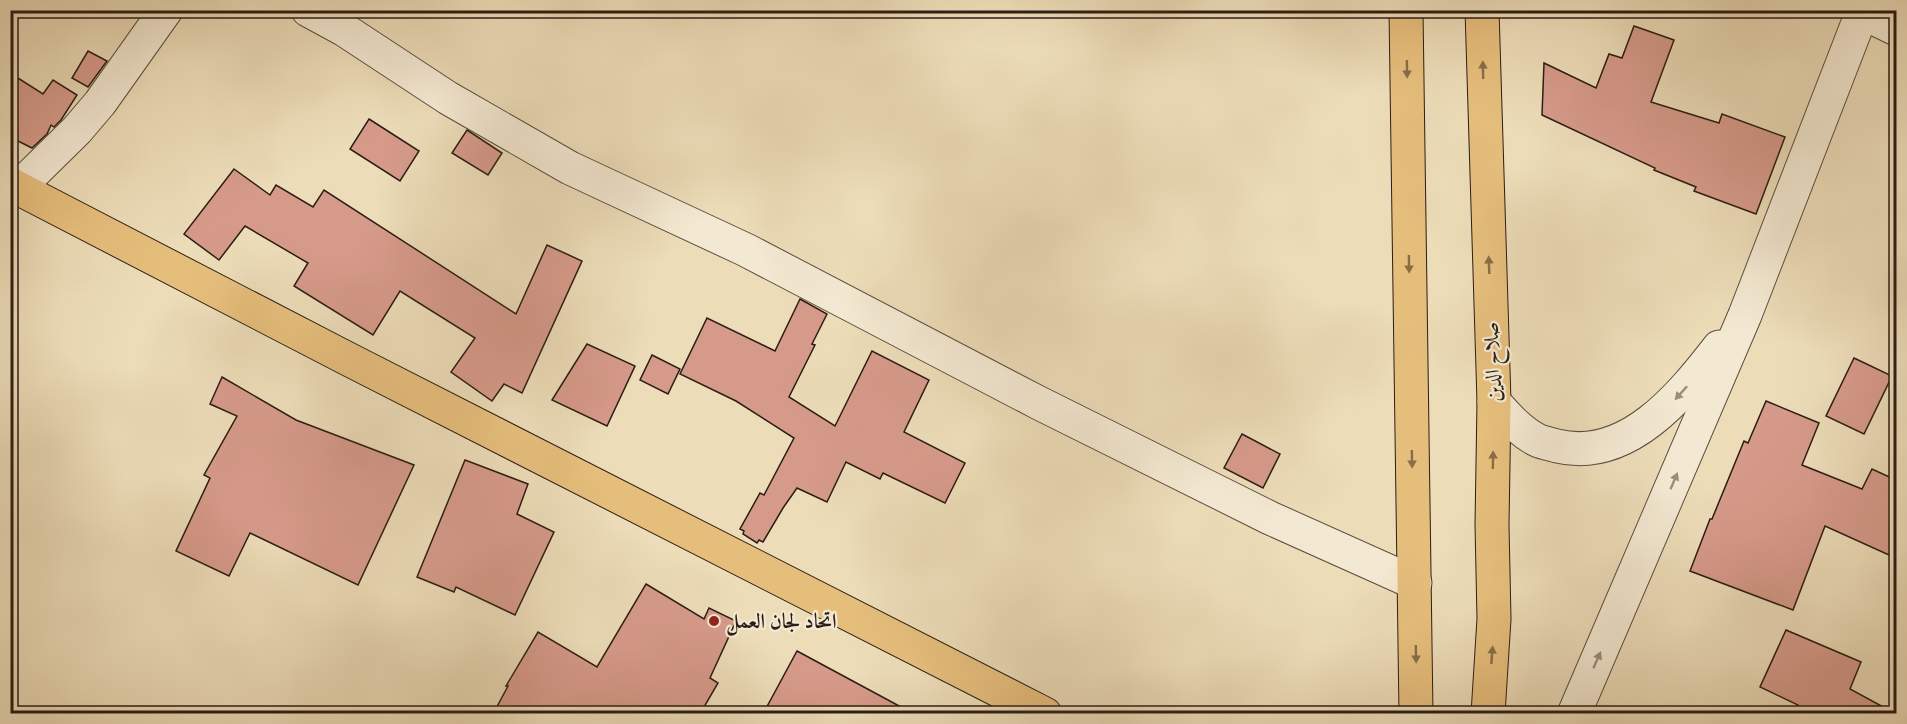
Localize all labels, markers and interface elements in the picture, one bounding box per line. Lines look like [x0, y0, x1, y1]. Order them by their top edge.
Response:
one-way arrow [1402, 59, 1412, 78]
one-way arrow [1478, 61, 1488, 80]
one-way arrow [1404, 254, 1413, 273]
one-way arrow [1484, 256, 1494, 275]
street label: صلاح الدين [1479, 321, 1512, 402]
one-way arrow [1675, 385, 1688, 400]
one-way arrow [1408, 449, 1417, 468]
one-way arrow [1488, 451, 1498, 470]
one-way arrow [1669, 471, 1679, 489]
place label: اتحاد لجان العمل [726, 609, 837, 636]
marker: اتحاد لجان العمل [707, 614, 721, 628]
one-way arrow [1411, 644, 1421, 663]
one-way arrow [1487, 646, 1497, 665]
one-way arrow [1592, 650, 1602, 668]

